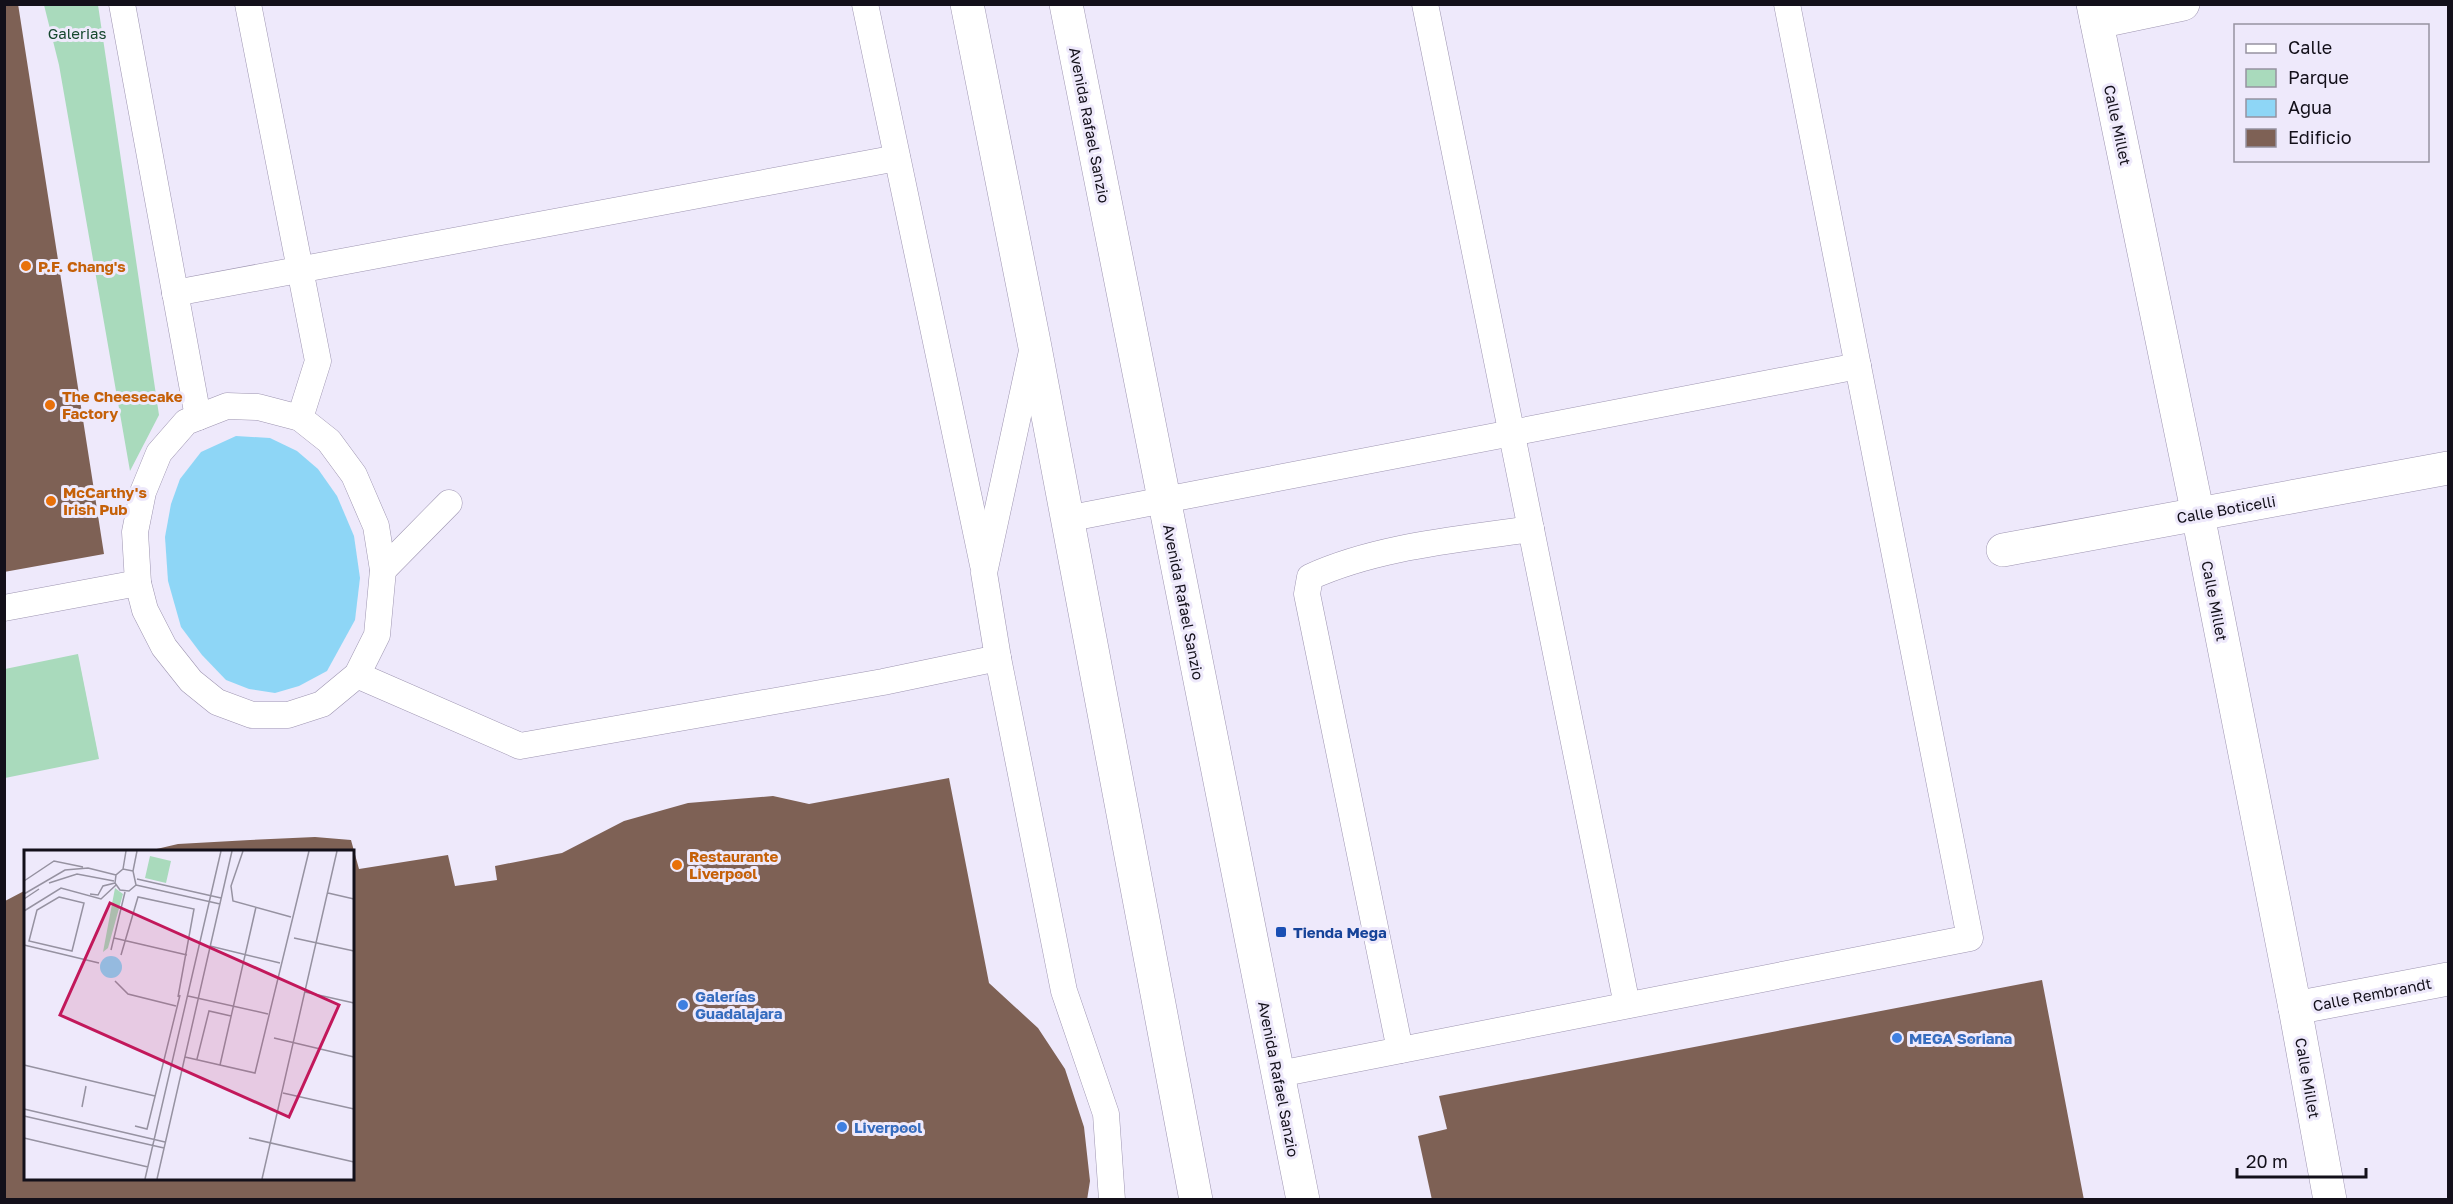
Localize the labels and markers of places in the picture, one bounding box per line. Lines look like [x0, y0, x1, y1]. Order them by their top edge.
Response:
place label: P.F. Chang's [38, 257, 126, 275]
marker: P.F. Chang's [19, 259, 33, 273]
place label: The Cheesecake Factory [62, 387, 183, 422]
marker: The Cheesecake Factory [43, 398, 57, 412]
place label: McCarthy's Irish Pub [63, 483, 147, 518]
marker: McCarthy's Irish Pub [44, 494, 58, 508]
place label: Restaurante Liverpool [689, 847, 778, 882]
marker: Restaurante Liverpool [670, 858, 684, 872]
place label: Tienda Mega [1293, 923, 1387, 941]
marker: Tienda Mega [1274, 925, 1288, 939]
place label: Galerías Guadalajara [695, 987, 783, 1022]
marker: Galerías Guadalajara [676, 998, 690, 1012]
place label: MEGA Soriana [1909, 1029, 2013, 1047]
marker: MEGA Soriana [1890, 1031, 1904, 1045]
place label: Liverpool [854, 1118, 922, 1136]
marker: Liverpool [835, 1120, 849, 1134]

